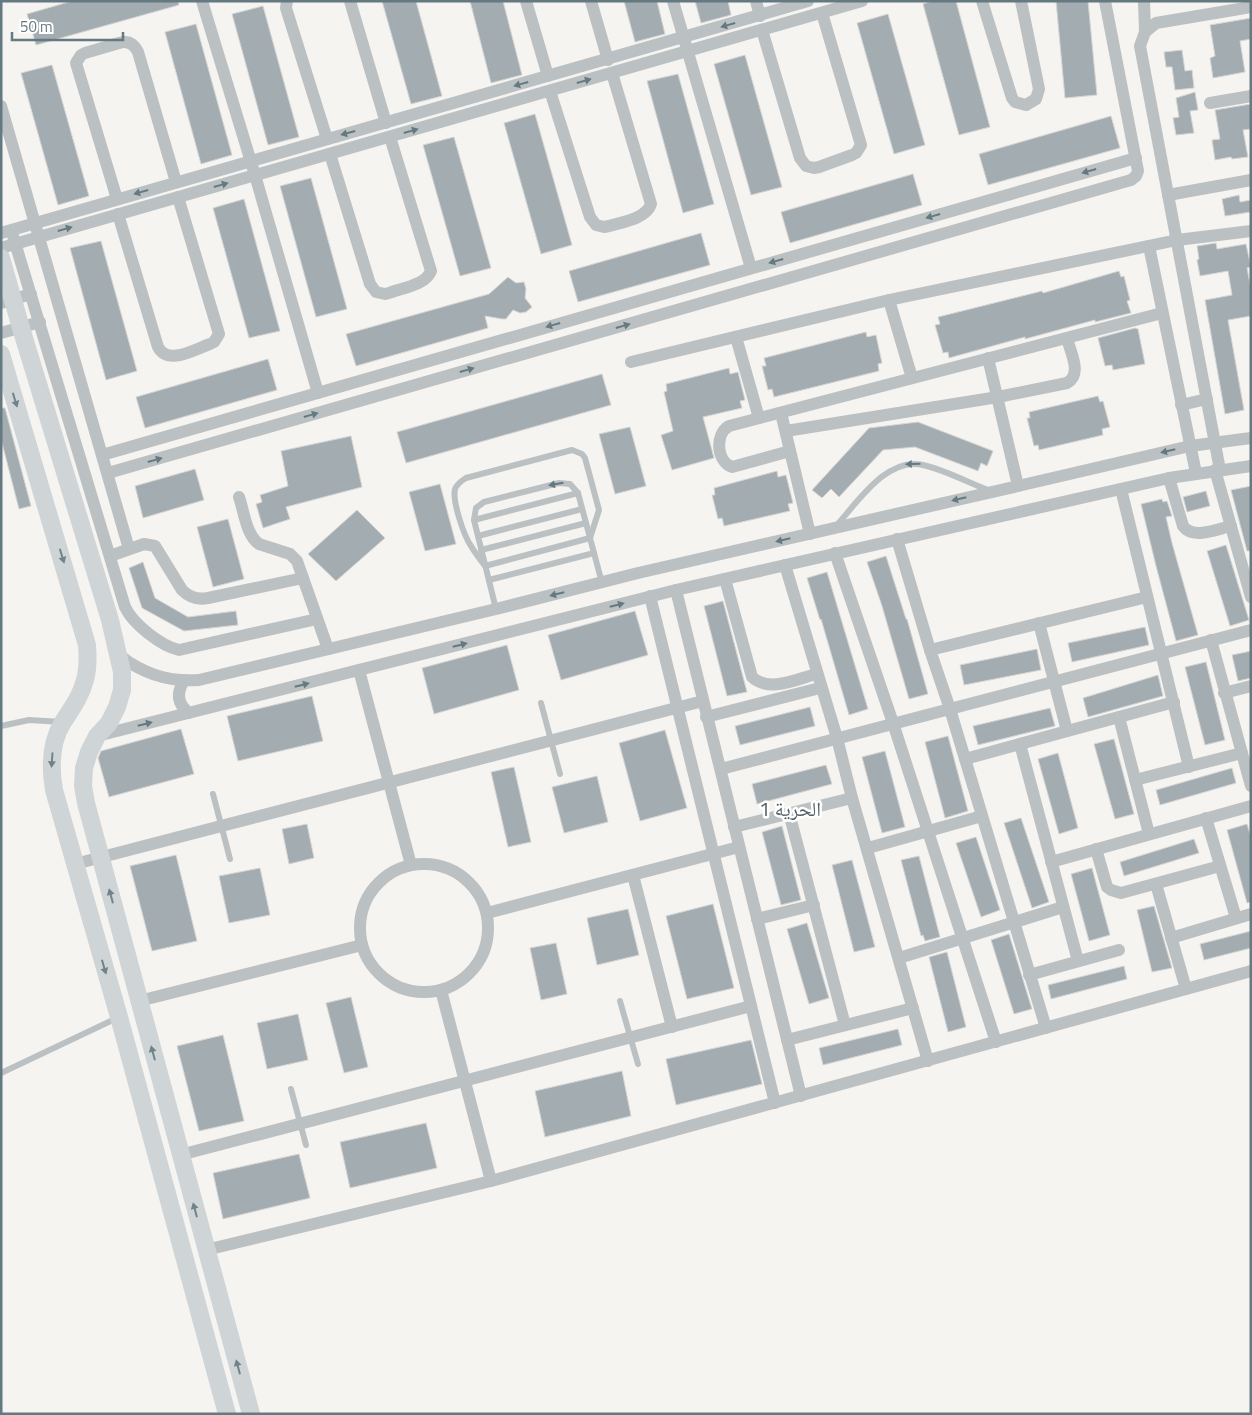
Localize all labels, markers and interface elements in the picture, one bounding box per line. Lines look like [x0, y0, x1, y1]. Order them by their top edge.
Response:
scale bar [12, 10, 124, 42]
text: 50 m [20, 15, 53, 38]
one-way arrow [720, 22, 735, 30]
one-way arrow [576, 77, 592, 85]
one-way arrow [514, 81, 529, 89]
one-way arrow [403, 126, 418, 134]
one-way arrow [340, 129, 355, 137]
one-way arrow [1081, 168, 1096, 176]
one-way arrow [213, 181, 229, 189]
one-way arrow [134, 189, 149, 197]
one-way arrow [925, 213, 940, 221]
one-way arrow [57, 225, 72, 233]
one-way arrow [769, 258, 784, 266]
one-way arrow [616, 321, 631, 329]
one-way arrow [545, 322, 560, 330]
one-way arrow [460, 366, 475, 374]
one-way arrow [12, 393, 20, 408]
one-way arrow [303, 411, 318, 419]
one-way arrow [1161, 447, 1176, 455]
one-way arrow [147, 456, 162, 464]
one-way arrow [905, 461, 921, 469]
one-way arrow [548, 481, 564, 489]
one-way arrow [951, 495, 966, 503]
one-way arrow [776, 536, 791, 544]
one-way arrow [58, 549, 66, 564]
one-way arrow [550, 590, 565, 598]
one-way arrow [610, 601, 625, 609]
one-way arrow [452, 641, 467, 649]
one-way arrow [295, 680, 310, 688]
one-way arrow [137, 720, 152, 728]
one-way arrow [47, 752, 55, 768]
district label: الحرية 1 [759, 793, 821, 824]
one-way arrow [106, 889, 114, 904]
one-way arrow [101, 960, 109, 975]
one-way arrow [149, 1046, 157, 1061]
one-way arrow [191, 1202, 199, 1217]
one-way arrow [234, 1359, 242, 1374]

